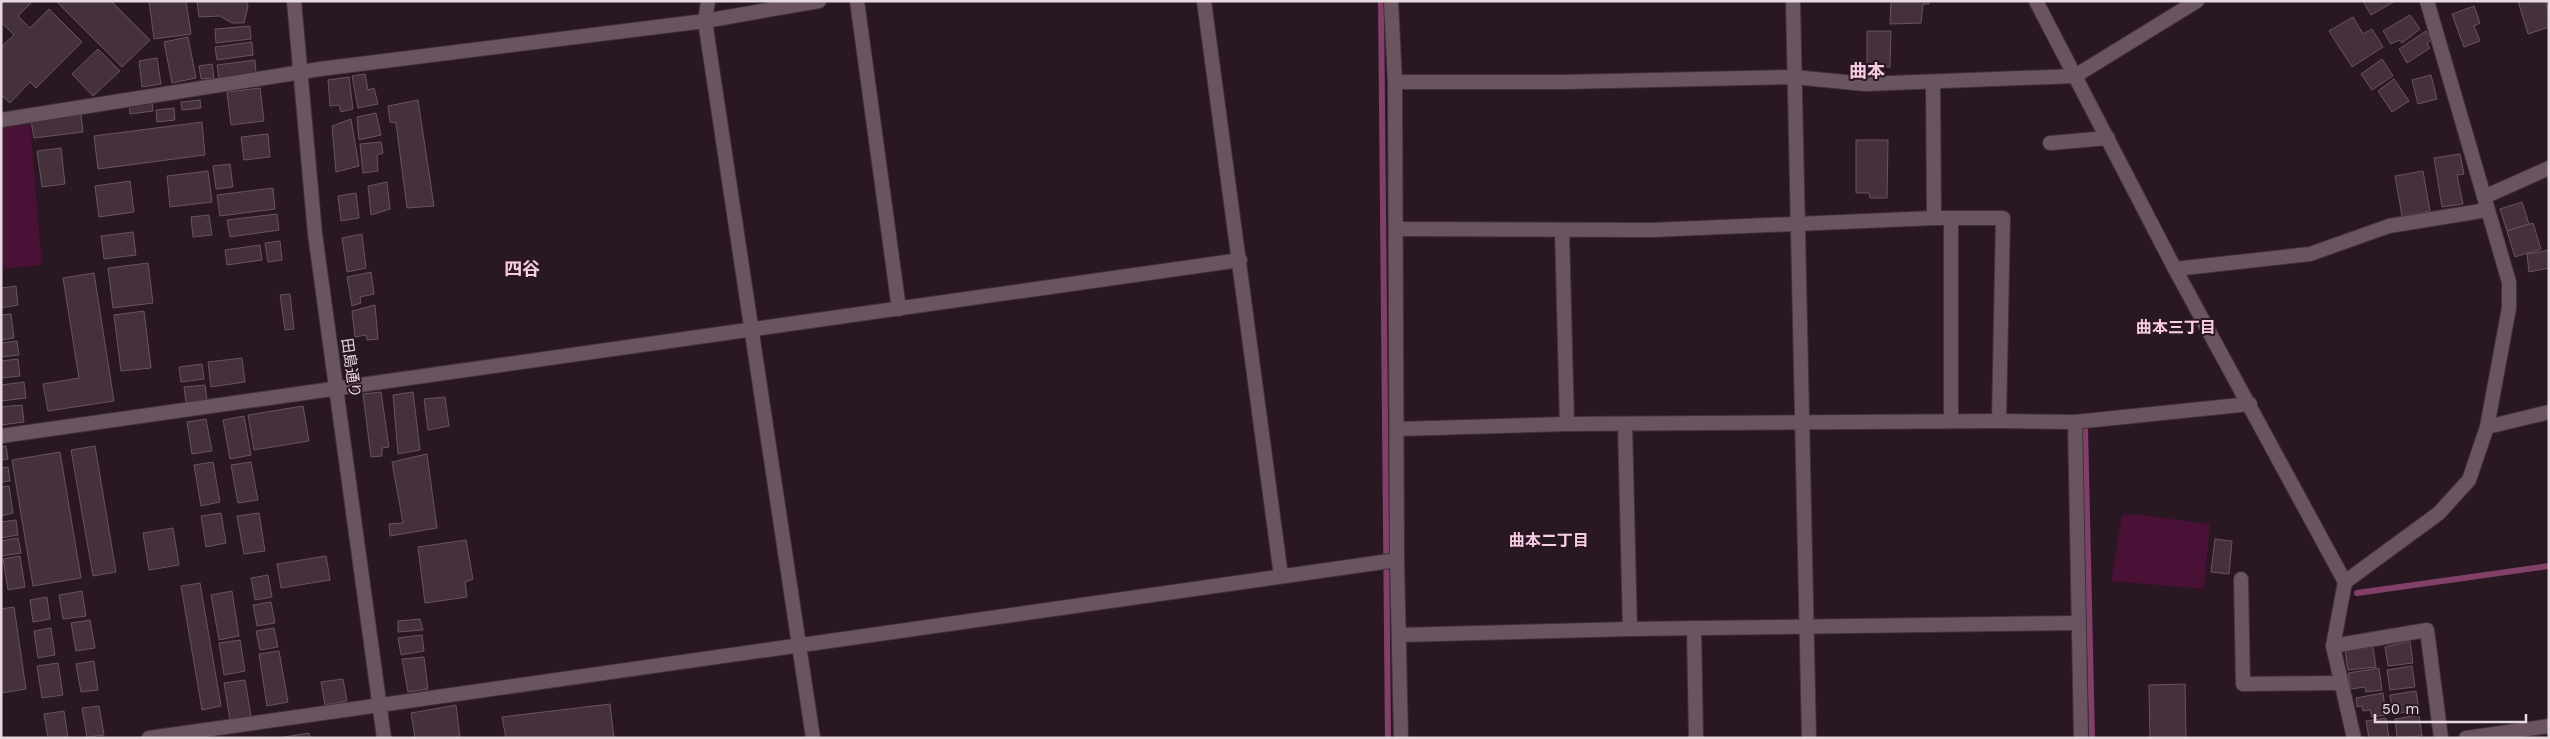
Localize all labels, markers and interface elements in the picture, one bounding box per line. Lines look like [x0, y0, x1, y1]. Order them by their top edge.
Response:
district label: 曲本 [1849, 60, 1885, 81]
district label: 四谷 [504, 258, 540, 279]
district label: 曲本三丁目 [2136, 318, 2216, 337]
street label: 田島通り [338, 337, 364, 399]
district label: 曲本二丁目 [1509, 531, 1589, 550]
scale bar [2375, 692, 2526, 724]
text: 50 m [2382, 700, 2419, 718]

